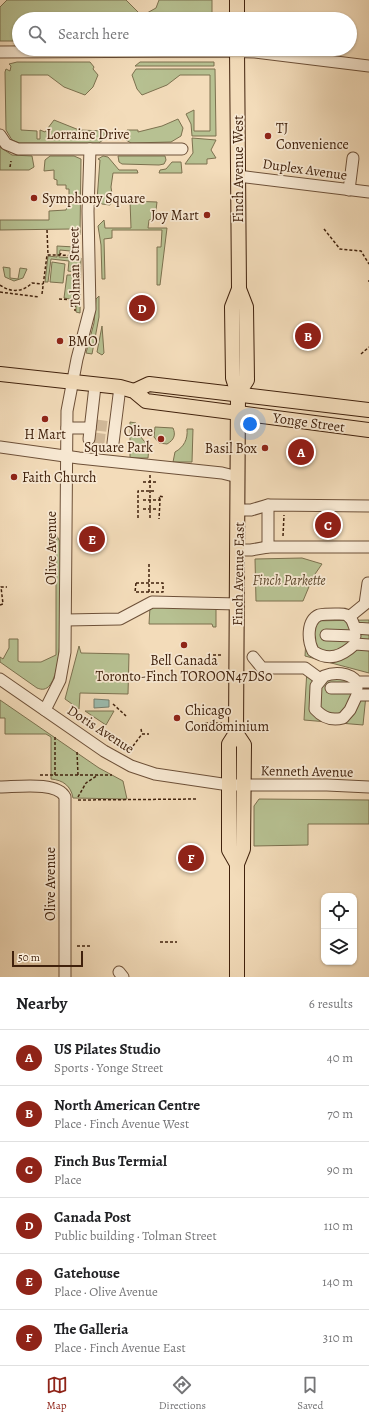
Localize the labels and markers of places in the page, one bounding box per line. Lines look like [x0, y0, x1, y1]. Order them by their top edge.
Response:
place label: TJ Convenience [276, 119, 349, 154]
marker: TJ Convenience [263, 131, 273, 141]
place label: Symphony Square [42, 189, 145, 208]
marker: Symphony Square [29, 193, 39, 203]
place label: Joy Mart [151, 206, 199, 225]
marker: Joy Mart [202, 210, 212, 220]
pin: D [129, 293, 155, 323]
pin: B [295, 321, 321, 351]
place label: BMO [68, 332, 98, 351]
marker: BMO [55, 336, 65, 346]
marker: H Mart [40, 414, 50, 424]
place label: Olive Square Park [84, 422, 153, 457]
place label: H Mart [24, 425, 66, 444]
marker: Olive Square Park [156, 434, 166, 444]
pin: A [288, 437, 314, 467]
place label: Basil Box [205, 439, 257, 458]
marker: Basil Box [260, 443, 270, 453]
place label: Faith Church [22, 468, 97, 487]
marker: Faith Church [9, 472, 19, 482]
pin: C [315, 510, 341, 540]
pin: E [79, 524, 105, 554]
marker: Bell Canada Toronto-Finch TOROON47DS0 [179, 640, 189, 650]
place label: Bell Canada Toronto-Finch TOROON47DS0 [96, 651, 272, 686]
place label: Chicago Condominium [185, 701, 269, 736]
marker: Chicago Condominium [172, 713, 182, 723]
pin: F [178, 843, 204, 873]

